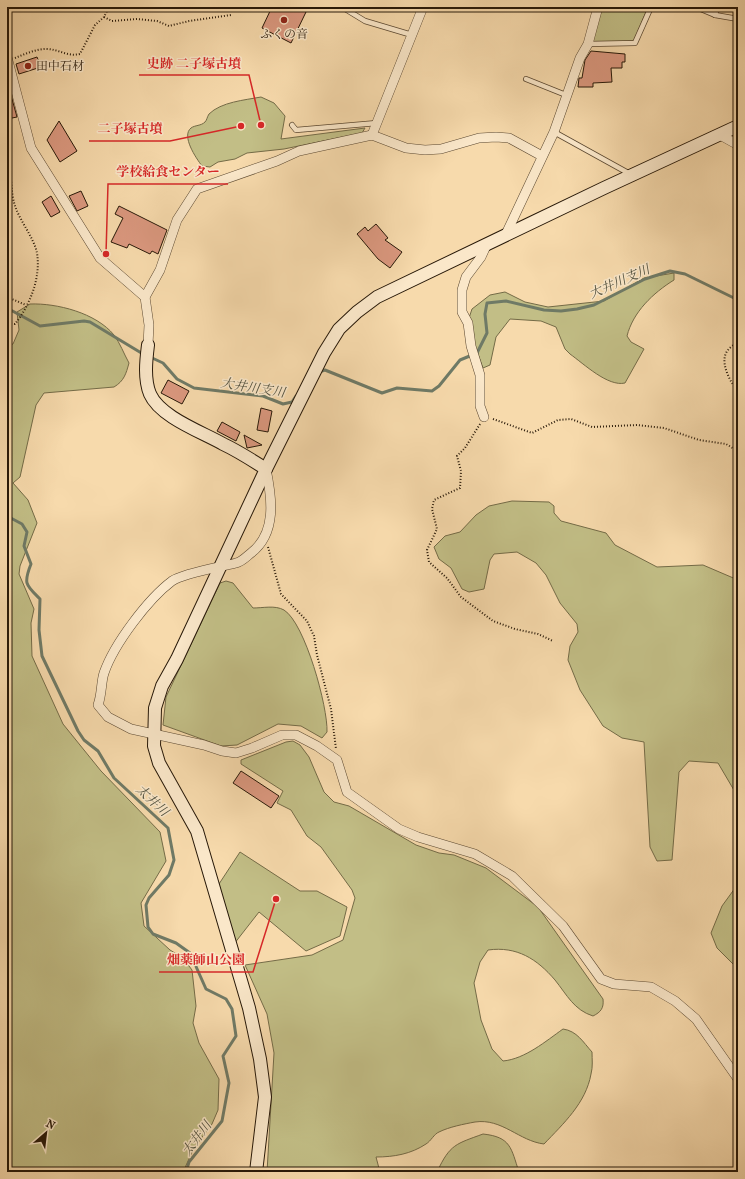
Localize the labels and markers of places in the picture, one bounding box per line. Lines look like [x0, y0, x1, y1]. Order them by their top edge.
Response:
marker: ふくの音 [279, 15, 289, 25]
place label: ふくの音 [260, 27, 308, 41]
callout: 史跡 二子塚古墳 [139, 50, 249, 75]
place label: 田中石材 [36, 59, 84, 73]
marker: 田中石材 [23, 61, 33, 71]
callout: 二子塚古墳 [89, 116, 170, 141]
callout: 学校給食センター [108, 159, 228, 184]
callout: 畑薬師山公園 [159, 947, 253, 972]

